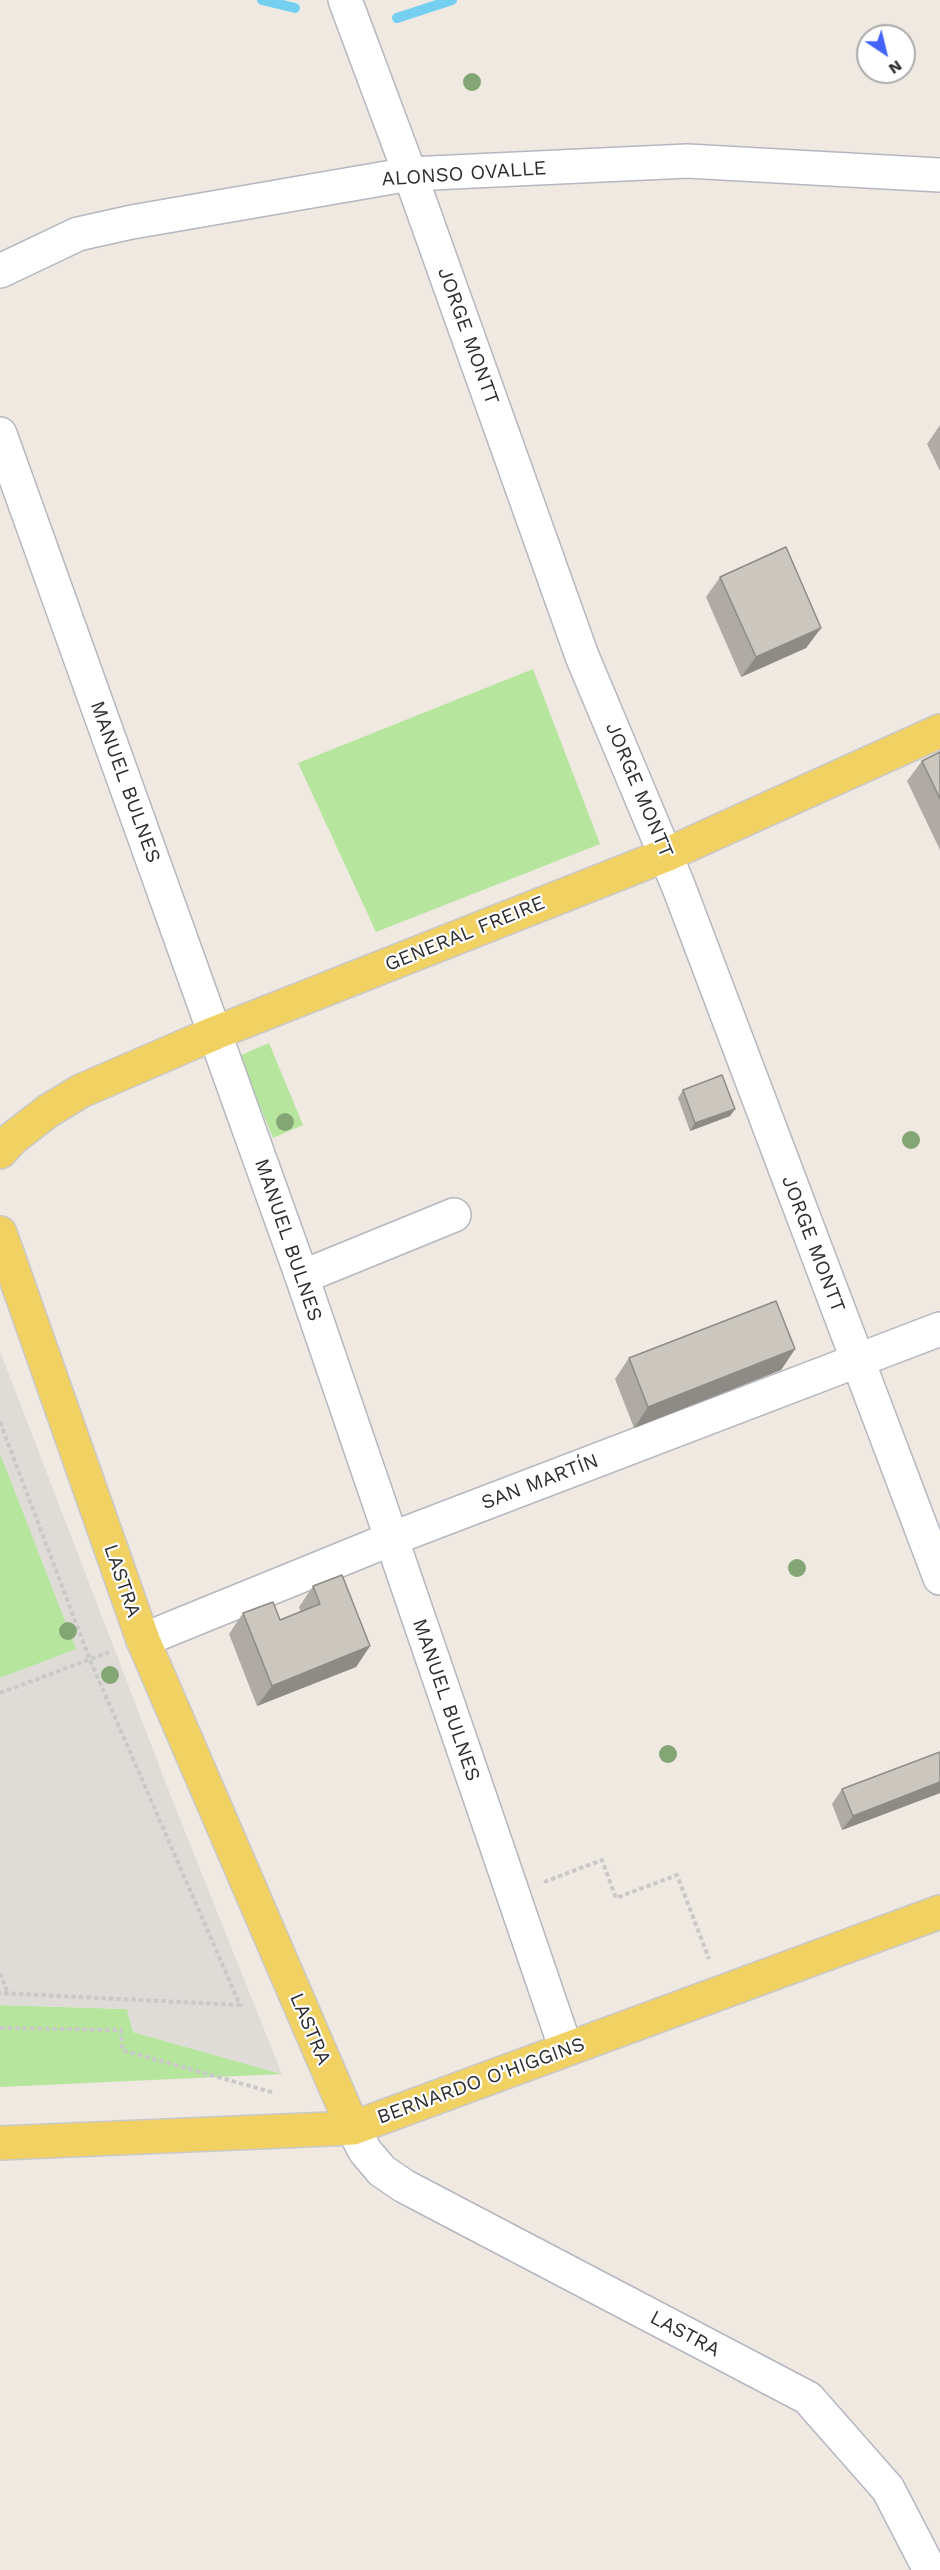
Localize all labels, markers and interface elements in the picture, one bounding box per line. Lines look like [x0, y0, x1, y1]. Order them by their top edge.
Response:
north arrow [856, 24, 916, 84]
text: N [885, 56, 906, 79]
street label: ALONSO OVALLE [381, 156, 547, 192]
street label: JORGE MONTT [432, 264, 504, 408]
street label: MANUEL BULNES [85, 698, 165, 866]
street label: JORGE MONTT [600, 719, 678, 861]
street label: GENERAL FREIRE [382, 891, 548, 977]
street label: MANUEL BULNES [249, 1156, 327, 1324]
street label: JORGE MONTT [776, 1172, 850, 1316]
street label: SAN MARTÍN [478, 1449, 602, 1515]
street label: LASTRA [98, 1541, 146, 1621]
street label: MANUEL BULNES [407, 1616, 485, 1784]
street label: LASTRA [284, 1989, 336, 2069]
street label: BERNARDO O'HIGGINS [374, 2032, 588, 2130]
street label: LASTRA [646, 2306, 724, 2362]

